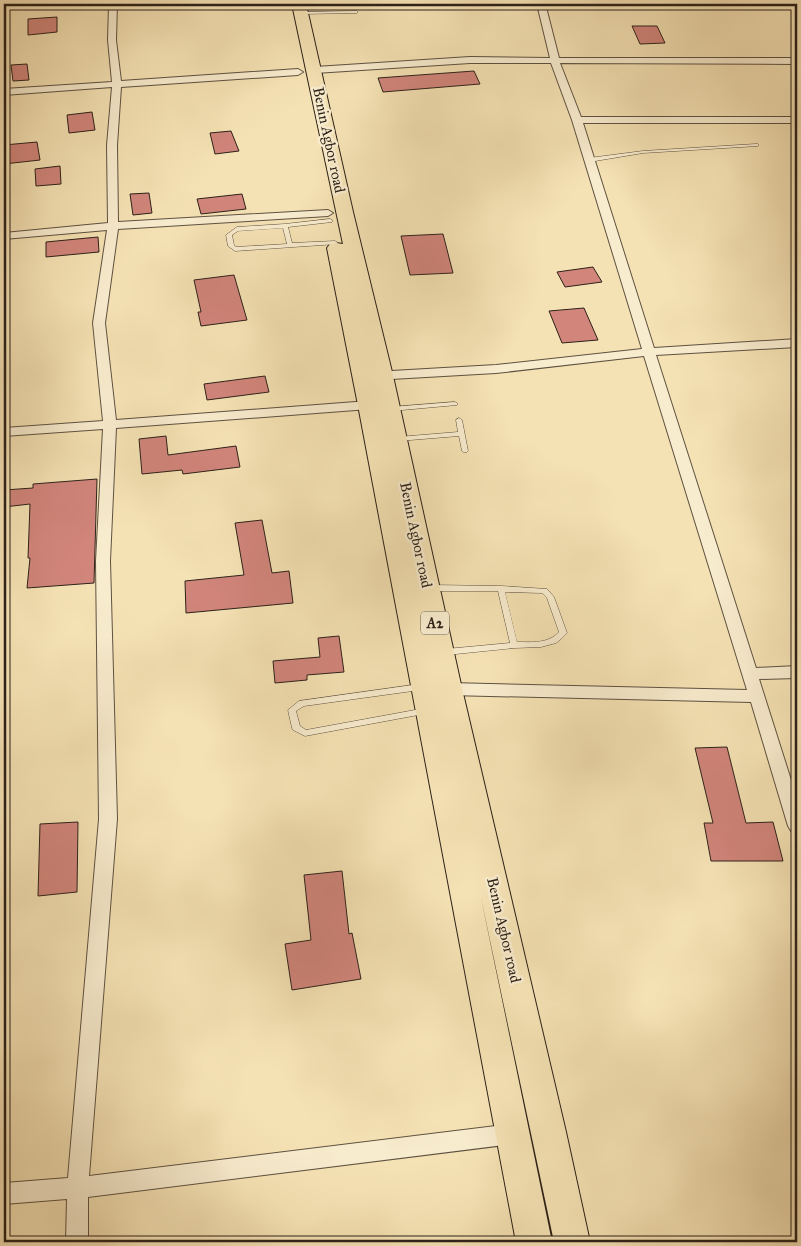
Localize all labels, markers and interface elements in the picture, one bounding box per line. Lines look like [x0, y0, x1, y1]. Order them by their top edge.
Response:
street label: Benin Agbor road [309, 85, 349, 195]
street label: Benin Agbor road [396, 480, 436, 590]
road number: A2 [421, 612, 449, 634]
street label: Benin Agbor road [483, 876, 525, 985]

